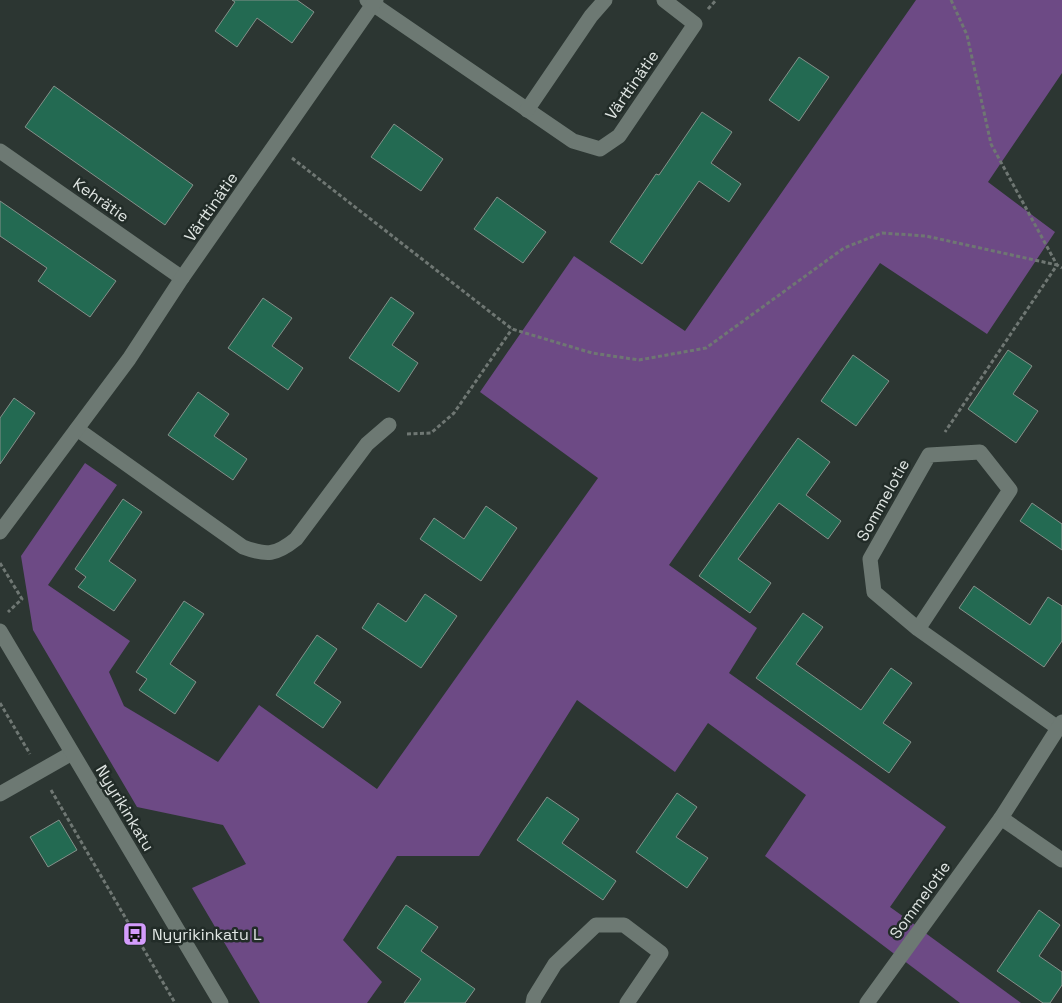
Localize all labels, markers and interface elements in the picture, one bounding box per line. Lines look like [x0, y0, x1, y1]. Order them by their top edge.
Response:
street label: Värttinätie [600, 46, 664, 124]
street label: Värttinätie [179, 168, 243, 246]
street label: Kehrätie [69, 173, 133, 227]
street label: Sommelotie [852, 455, 914, 545]
street label: Nyyrikinkatu [91, 761, 159, 855]
street label: Sommelotie [885, 857, 955, 943]
bus stop icon: Nyyrikinkatu L [122, 921, 148, 947]
place label: Nyyrikinkatu L [152, 924, 262, 945]

